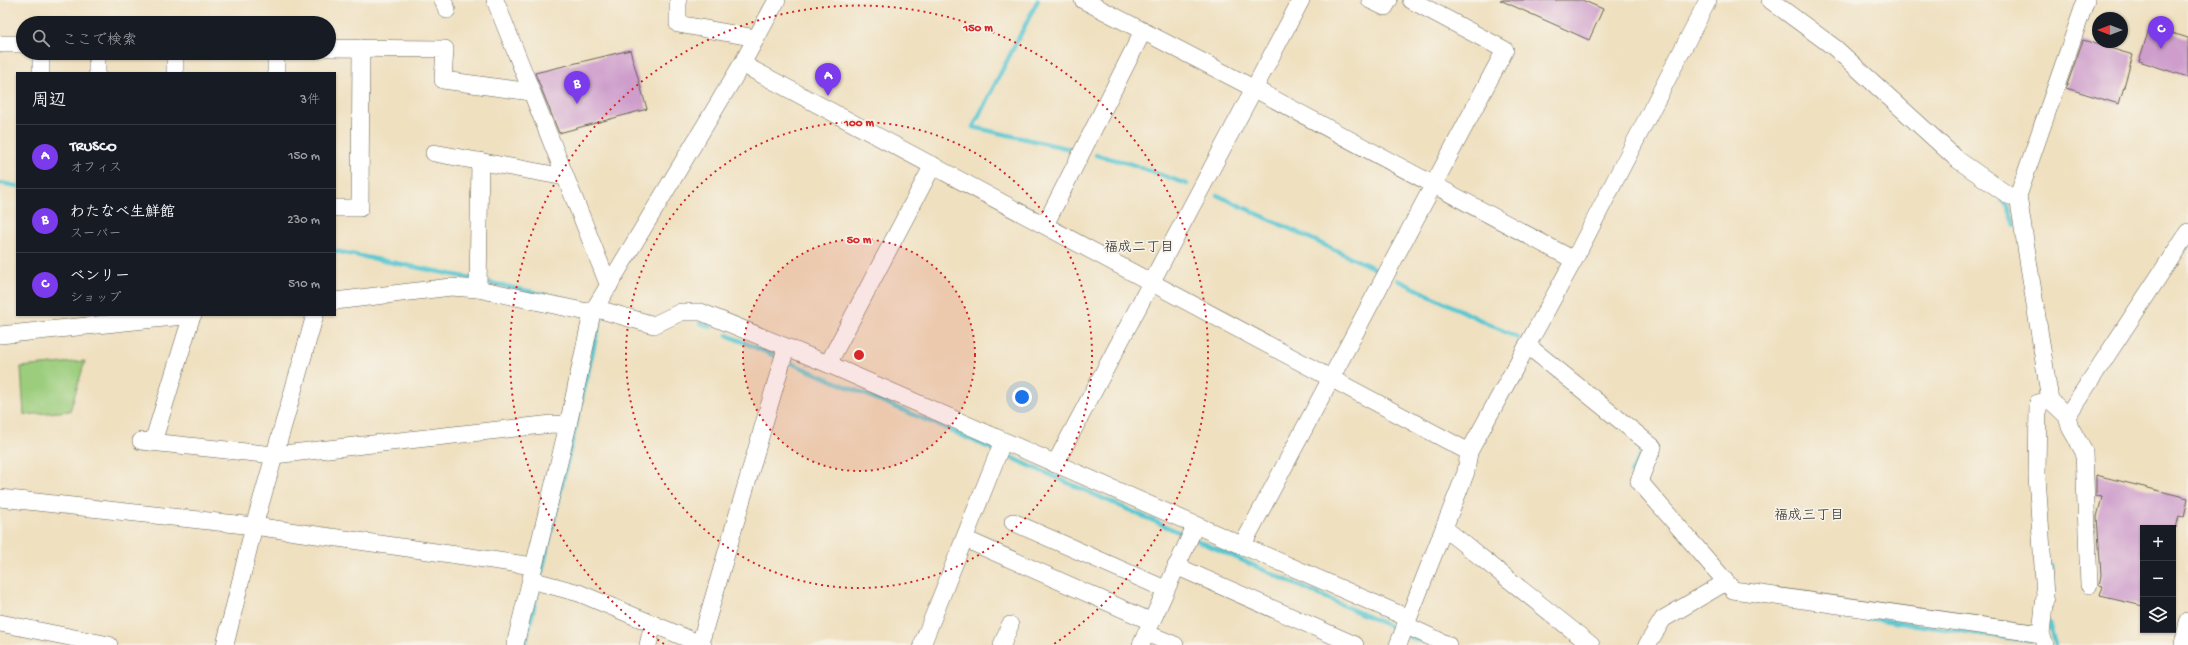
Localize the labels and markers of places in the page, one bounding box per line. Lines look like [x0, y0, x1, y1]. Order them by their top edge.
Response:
pin: C [2148, 16, 2174, 49]
pin: A [815, 63, 841, 96]
pin: B [564, 71, 590, 104]
centre of rings [852, 348, 866, 362]

